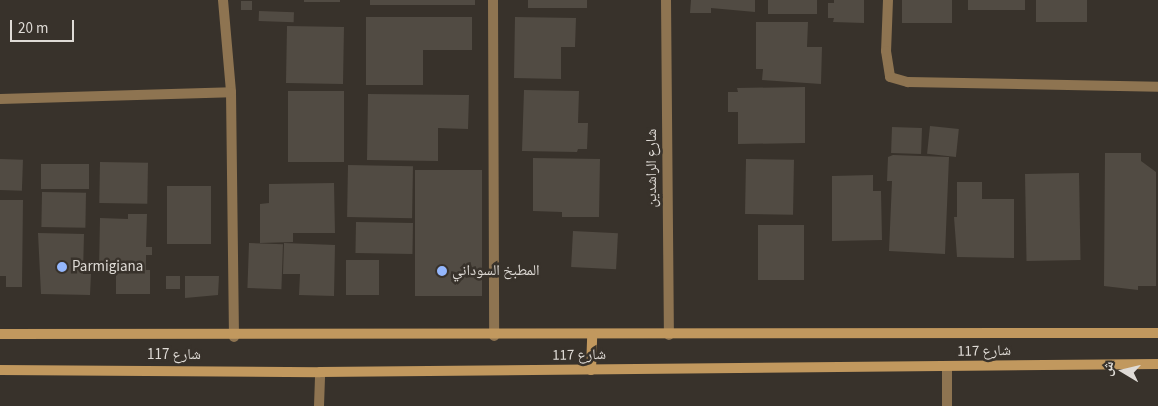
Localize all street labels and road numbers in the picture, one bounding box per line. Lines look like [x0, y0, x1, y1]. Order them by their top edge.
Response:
street label: شارع الراشدين [643, 129, 661, 207]
street label: شارع 117 [957, 342, 1011, 360]
street label: شارع 117 [147, 346, 201, 364]
street label: شارع 117 [552, 346, 606, 364]

